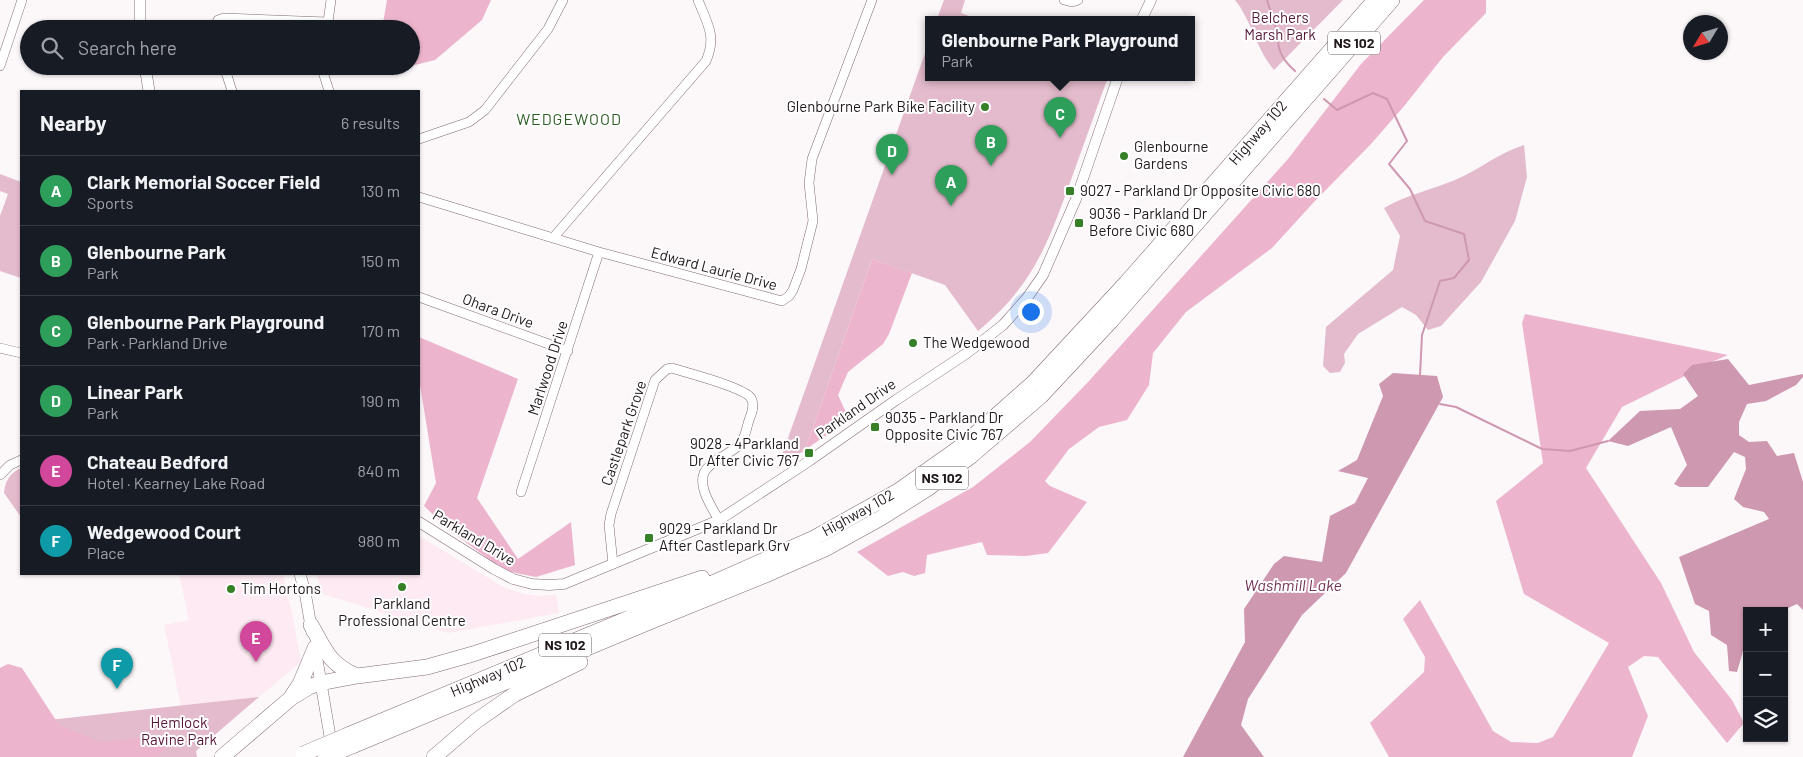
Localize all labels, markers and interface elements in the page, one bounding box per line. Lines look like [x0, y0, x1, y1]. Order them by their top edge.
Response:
park label: Belchers Marsh Park [1244, 8, 1316, 43]
north arrow [1683, 15, 1728, 60]
popup [925, 16, 1195, 81]
search box [20, 20, 420, 75]
text: Glenbourne Park Playground [941, 28, 1179, 51]
road number: NS 102 [1328, 32, 1380, 54]
icon: search [38, 34, 66, 62]
text: Search here [78, 36, 177, 59]
text: Park [941, 51, 973, 70]
street label: Highway 102 [1224, 96, 1290, 168]
place label: Glenbourne Park Bike Facility [787, 97, 975, 115]
pin: C [1044, 97, 1076, 138]
marker: Glenbourne Park Bike Facility [979, 101, 991, 113]
district label: WEDGEWOOD [516, 109, 622, 128]
text: Nearby [40, 110, 106, 135]
text: 6 results [341, 113, 400, 132]
pin: B [975, 125, 1007, 166]
pin: D [876, 134, 908, 175]
place label: Glenbourne Gardens [1134, 137, 1208, 172]
marker: Glenbourne Gardens [1118, 150, 1130, 162]
pin: A [935, 165, 967, 206]
text: Clark Memorial Soccer Field [87, 170, 320, 193]
text: A [51, 181, 61, 200]
text: 130 m [361, 181, 400, 200]
place label: 9027 - Parkland Dr Opposite Civic 680 [1080, 181, 1321, 199]
marker: 9027 - Parkland Dr Opposite Civic 680 [1064, 185, 1076, 197]
text: Sports [87, 193, 133, 212]
place label: 9036 - Parkland Dr Before Civic 680 [1089, 204, 1208, 239]
marker: 9036 - Parkland Dr Before Civic 680 [1073, 217, 1085, 229]
text: Glenbourne Park [87, 240, 226, 263]
street label: Edward Laurie Drive [649, 243, 779, 294]
text: B [51, 251, 61, 270]
text: 150 m [361, 251, 400, 270]
text: Park [87, 263, 118, 282]
street label: Ohara Drive [460, 289, 536, 331]
your location [1018, 299, 1044, 325]
text: Glenbourne Park Playground [87, 310, 324, 333]
street label: Marlwood Drive [523, 318, 571, 417]
text: C [51, 321, 61, 340]
text: 170 m [361, 321, 400, 340]
text: Park · Parkland Drive [87, 333, 228, 352]
place label: The Wedgewood [923, 333, 1030, 351]
marker: The Wedgewood [907, 337, 919, 349]
street label: Parkland Drive [812, 374, 899, 442]
street label: Castlepark Grove [597, 378, 649, 488]
text: Linear Park [87, 380, 183, 403]
text: D [51, 391, 61, 410]
text: 190 m [361, 391, 400, 410]
text: Park [87, 403, 118, 422]
place label: 9035 - Parkland Dr Opposite Civic 767 [885, 408, 1004, 443]
marker: 9035 - Parkland Dr Opposite Civic 767 [869, 421, 881, 433]
place label: 9028 - 4Parkland Dr After Civic 767 [689, 434, 799, 469]
marker: 9028 - 4Parkland Dr After Civic 767 [803, 447, 815, 459]
text: Chateau Bedford [87, 450, 228, 473]
text: E [51, 461, 61, 480]
text: 840 m [357, 461, 400, 480]
road number: NS 102 [916, 466, 968, 489]
text: Hotel · Kearney Lake Road [87, 473, 265, 492]
street label: Highway 102 [818, 485, 897, 539]
street label: Parkland Drive [430, 505, 519, 569]
place label: 9029 - Parkland Dr After Castlepark Grv [659, 519, 790, 554]
text: Wedgewood Court [87, 520, 241, 543]
text: F [52, 531, 60, 550]
text: 980 m [358, 531, 400, 550]
marker: 9029 - Parkland Dr After Castlepark Grv [643, 532, 655, 544]
text: Place [87, 543, 125, 562]
water label: Washmill Lake [1244, 575, 1342, 594]
place label: Tim Hortons [241, 579, 321, 597]
marker: Parkland Professional Centre [396, 581, 408, 593]
marker: Tim Hortons [225, 583, 237, 595]
place label: Parkland Professional Centre [338, 594, 466, 629]
map controls [1743, 607, 1788, 742]
button: + [1743, 607, 1788, 652]
pin: E [240, 621, 272, 662]
road number: NS 102 [539, 634, 591, 656]
pin: F [101, 648, 133, 689]
street label: Highway 102 [447, 652, 528, 700]
button: − [1743, 652, 1788, 697]
button: layers [1743, 697, 1788, 742]
park label: Hemlock Ravine Park [141, 713, 218, 748]

